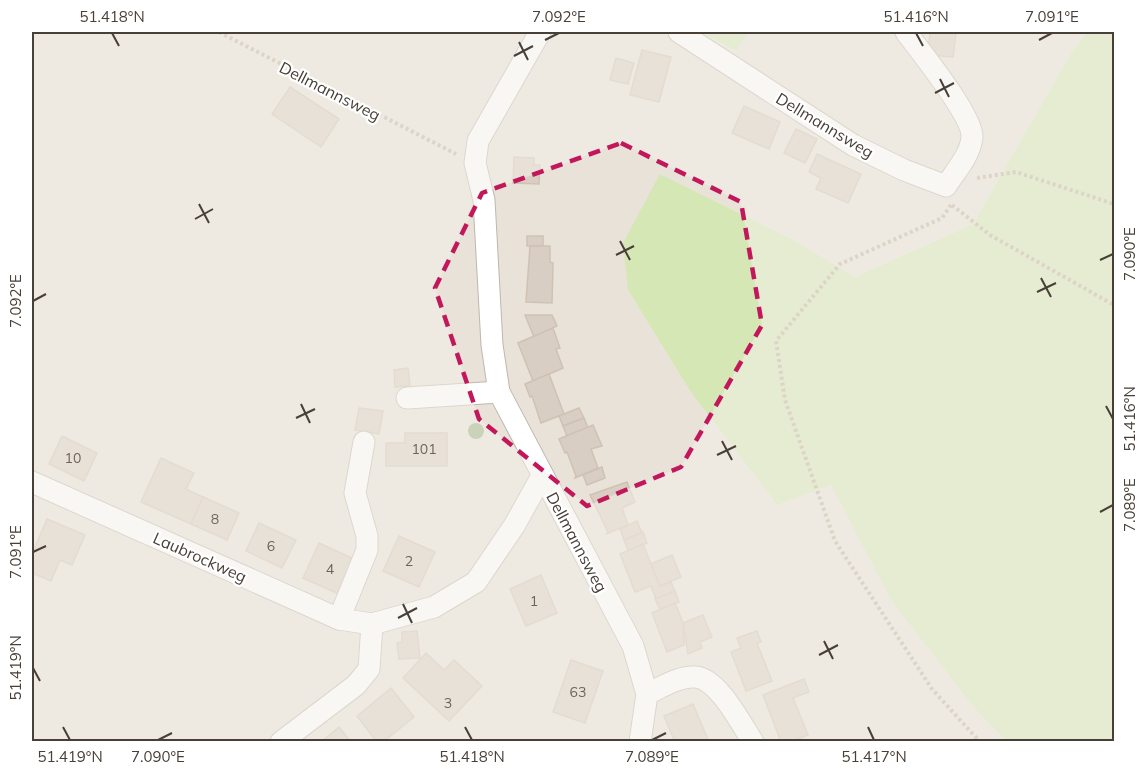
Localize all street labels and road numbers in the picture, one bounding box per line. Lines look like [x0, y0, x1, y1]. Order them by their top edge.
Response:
street label: Dellmannsweg [276, 57, 384, 125]
street label: Dellmannsweg [772, 88, 878, 162]
street label: Dellmannsweg [542, 488, 612, 596]
street label: Laubrockweg [150, 528, 250, 586]

